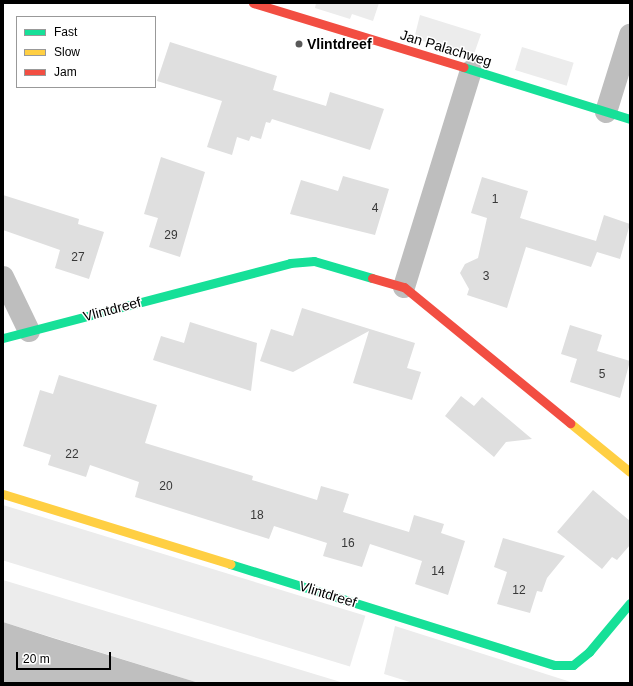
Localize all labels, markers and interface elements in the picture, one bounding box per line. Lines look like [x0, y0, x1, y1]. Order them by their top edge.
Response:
legend [16, 16, 156, 88]
text: Fast [54, 25, 77, 39]
street label: Jan Palachweg [398, 26, 494, 70]
place label: Vlintdreef [307, 36, 372, 52]
marker: Vlintdreef [294, 39, 304, 49]
text: Slow [54, 45, 80, 59]
text: Jam [54, 65, 77, 79]
house number: 1 [492, 193, 498, 207]
house number: 4 [372, 202, 378, 216]
house number: 29 [164, 229, 178, 243]
house number: 27 [71, 251, 85, 265]
house number: 3 [483, 270, 489, 284]
street label: Vlintdreef [81, 293, 143, 325]
house number: 5 [599, 368, 605, 382]
house number: 22 [65, 448, 79, 462]
house number: 20 [159, 480, 173, 494]
house number: 18 [250, 509, 264, 523]
house number: 16 [341, 537, 355, 551]
house number: 14 [431, 565, 445, 579]
street label: Vlintdreef [297, 577, 359, 611]
house number: 12 [512, 584, 526, 598]
scale bar [18, 644, 113, 670]
text: 20 m [23, 652, 50, 666]

